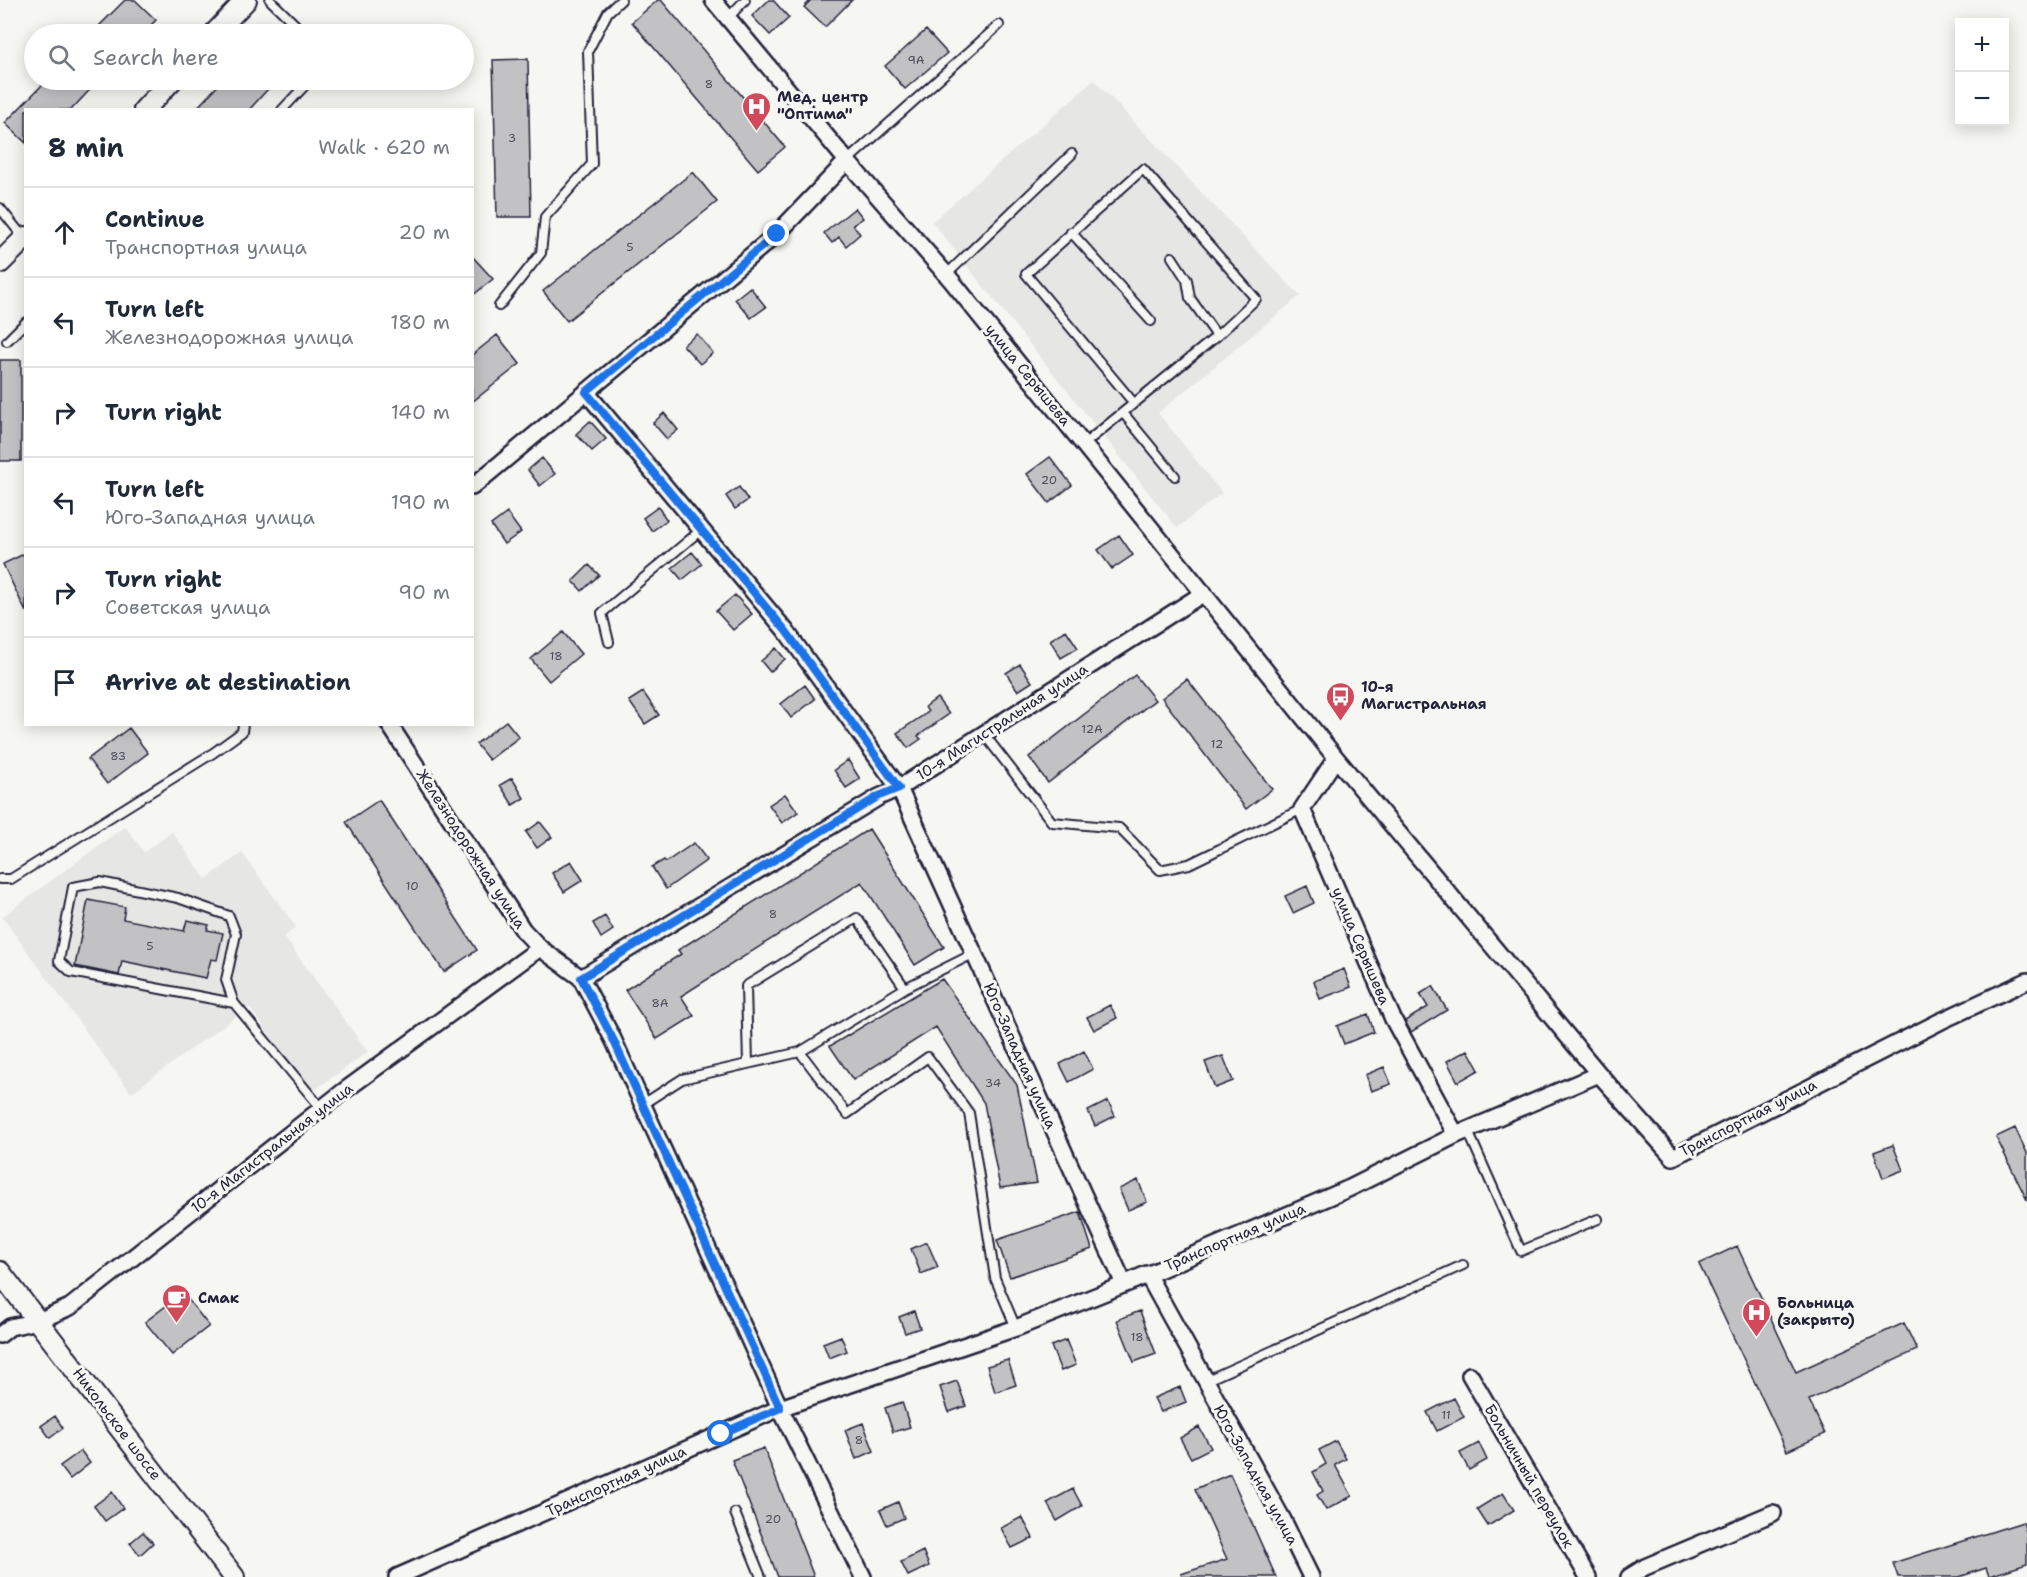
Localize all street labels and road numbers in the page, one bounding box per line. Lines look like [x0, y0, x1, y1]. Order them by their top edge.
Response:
street label: улица Серышева [981, 320, 1076, 431]
street label: 10-я Магистральная улица [912, 659, 1092, 785]
street label: Железнодорожная улица [412, 765, 531, 933]
street label: улица Серышева [1327, 884, 1395, 1008]
street label: Юго-Западная улица [979, 980, 1061, 1133]
street label: Транспортная улица [1676, 1074, 1821, 1161]
street label: 10-я Магистральная улица [187, 1078, 358, 1218]
street label: Транспортная улица [1161, 1198, 1309, 1276]
street label: Никольское шоссе [68, 1364, 166, 1484]
street label: Больничный переулок [1480, 1400, 1578, 1552]
street label: Юго-Западная улица [1209, 1401, 1303, 1549]
street label: Транспортная улица [543, 1441, 690, 1521]

